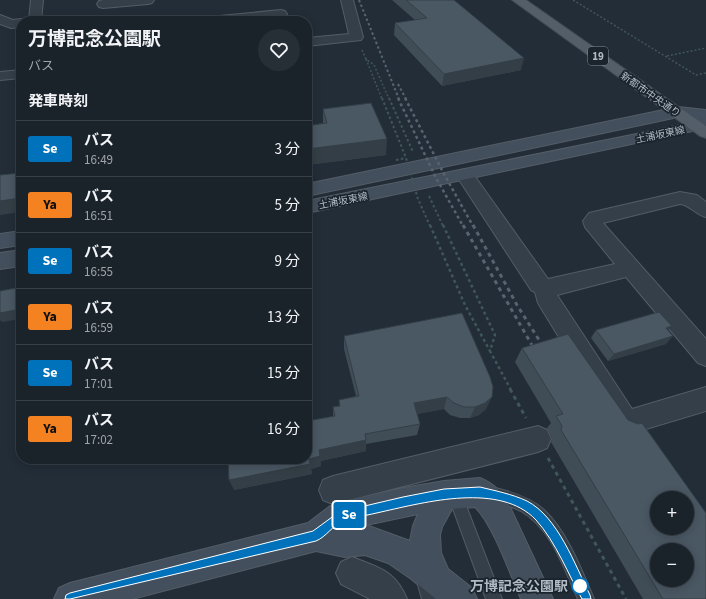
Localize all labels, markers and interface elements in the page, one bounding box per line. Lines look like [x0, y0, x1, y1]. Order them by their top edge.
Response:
text: 万博記念公園駅 [28, 26, 161, 53]
button: heart [258, 29, 300, 71]
road number: 19 [588, 47, 608, 65]
text: バス [28, 57, 54, 75]
street label: 新都市中央通り [618, 69, 683, 121]
text: 発車時刻 [28, 91, 88, 112]
street label: 土浦坂東線 [634, 123, 686, 147]
text: バス [84, 130, 114, 151]
text: Se [42, 139, 58, 159]
text: 3 分 [275, 139, 300, 160]
text: 16:49 [84, 151, 113, 169]
text: バス [84, 186, 114, 207]
street label: 土浦坂東線 [317, 189, 369, 213]
text: Ya [43, 195, 57, 215]
text: 5 分 [275, 195, 300, 216]
text: 16:51 [84, 207, 113, 225]
text: バス [84, 242, 114, 263]
text: Se [42, 251, 58, 271]
text: 9 分 [275, 251, 300, 272]
text: 16:55 [84, 263, 113, 281]
text: バス [84, 298, 114, 319]
text: Ya [43, 307, 57, 327]
text: 13 分 [267, 307, 300, 328]
text: 16:59 [84, 319, 113, 337]
text: バス [84, 354, 114, 375]
text: Se [42, 363, 58, 383]
text: 15 分 [267, 363, 300, 384]
text: 17:01 [84, 375, 113, 393]
text: バス [84, 410, 114, 431]
text: Ya [43, 419, 57, 439]
text: 16 分 [267, 419, 300, 440]
text: 17:02 [84, 431, 113, 449]
map controls [650, 491, 694, 587]
button: + [650, 491, 694, 535]
line badge: Se [331, 502, 367, 528]
text: Se [341, 505, 357, 525]
button: − [650, 543, 694, 587]
place label: 万博記念公園駅 [470, 577, 568, 597]
marker: 万博記念公園駅 [571, 577, 589, 595]

